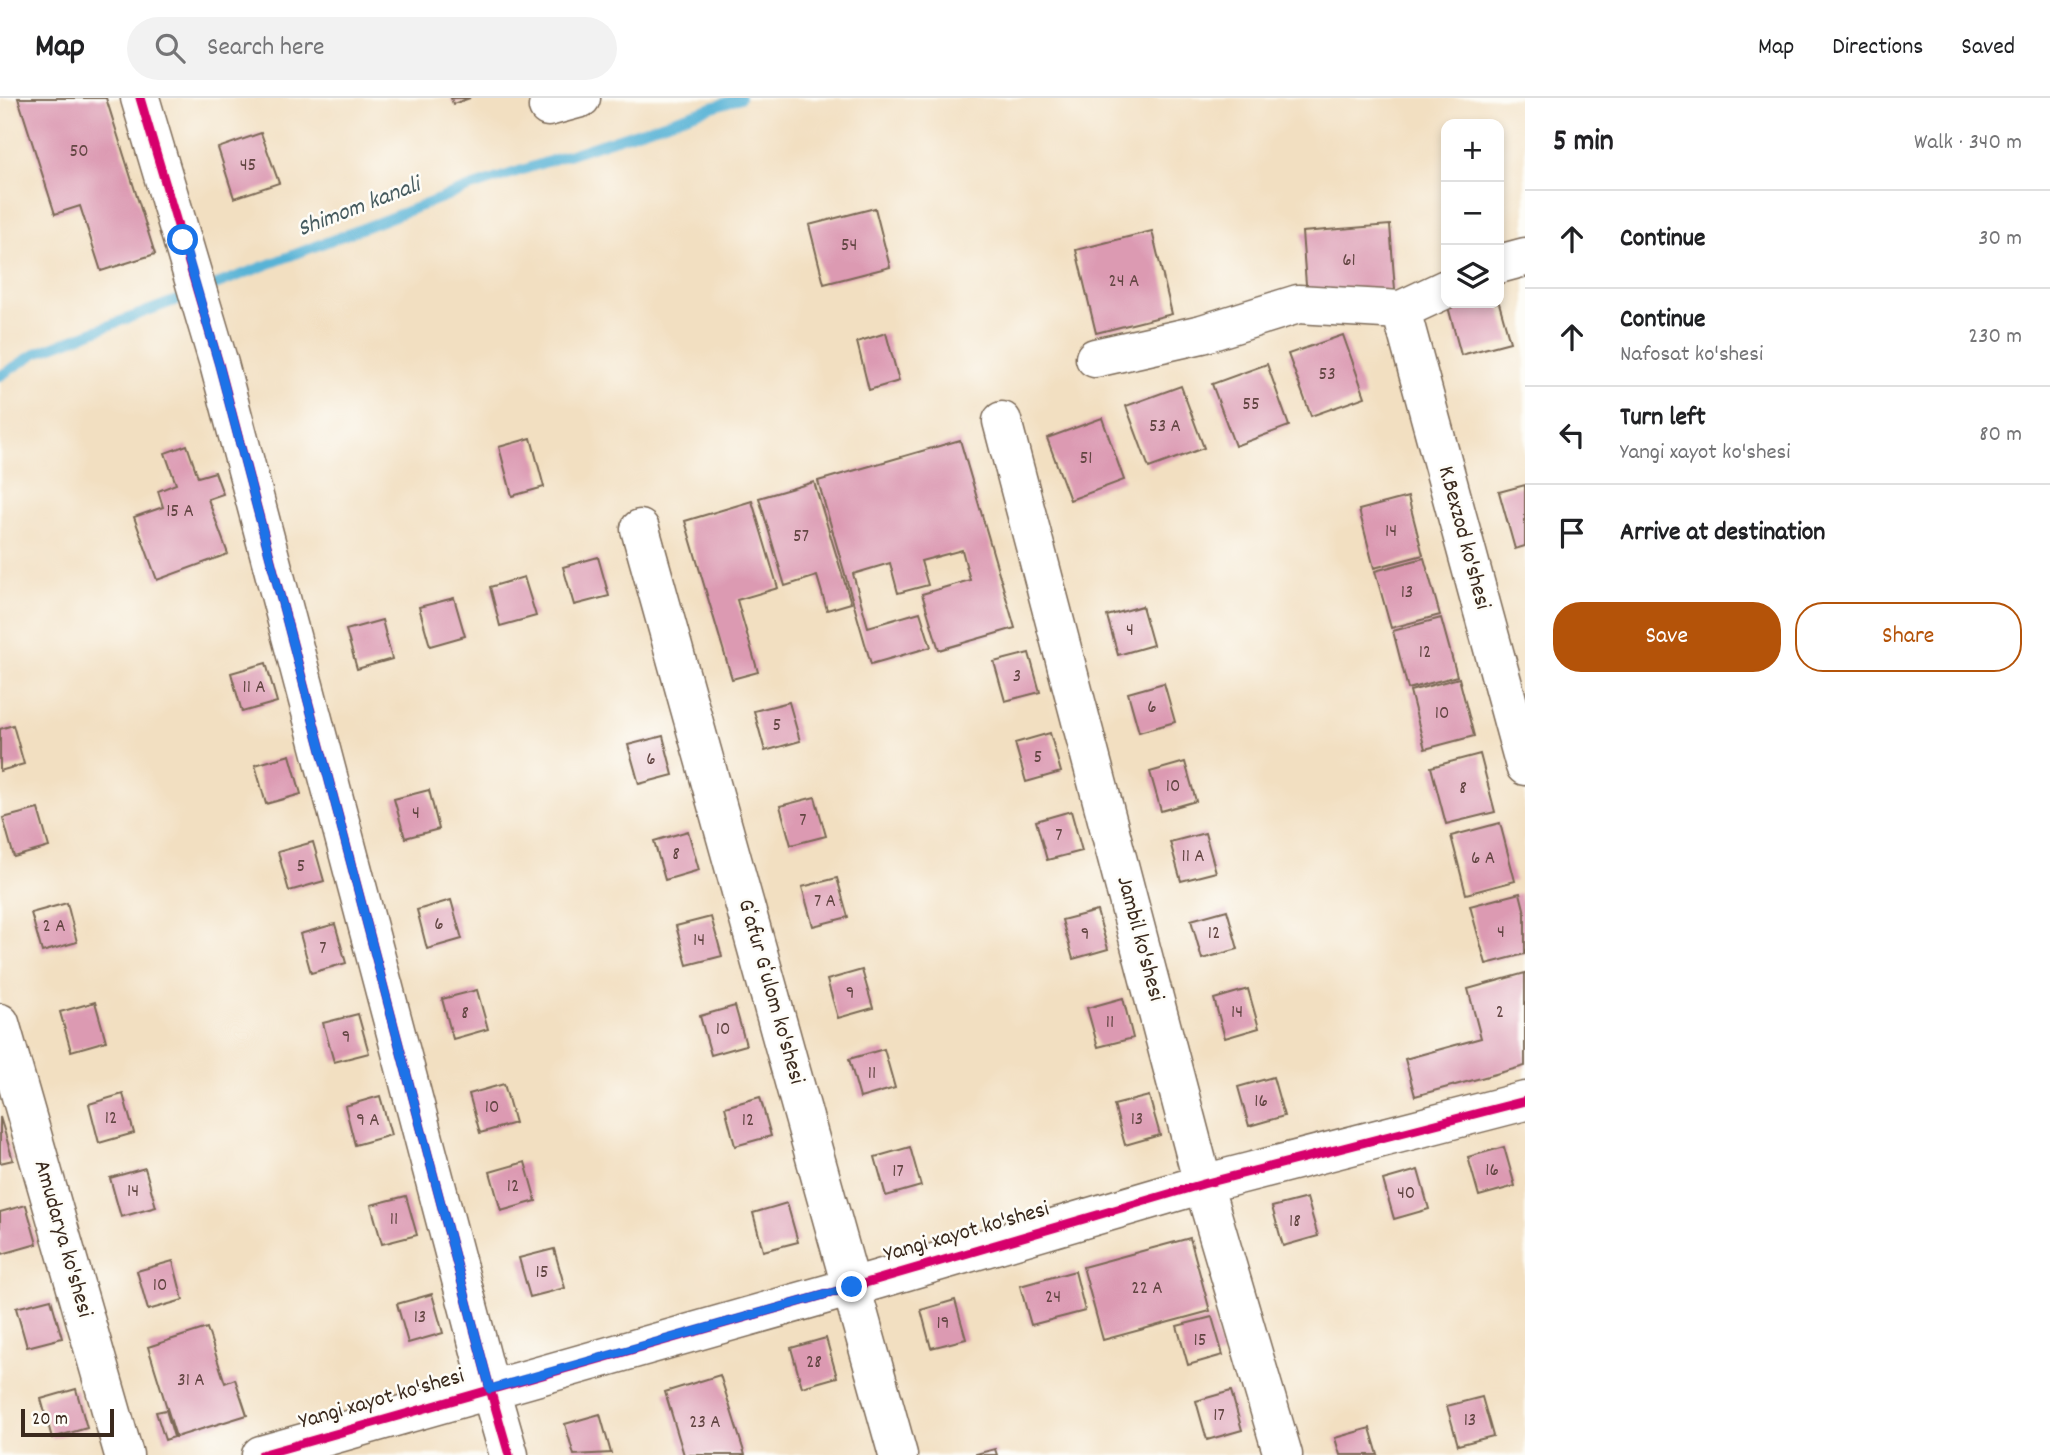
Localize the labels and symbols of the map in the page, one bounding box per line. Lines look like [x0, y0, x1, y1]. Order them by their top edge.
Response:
house number: 50 [69, 139, 89, 166]
house number: 45 [240, 153, 256, 180]
water label: Shimom kanali [293, 168, 429, 247]
route start [167, 224, 198, 255]
house number: 54 [841, 233, 857, 260]
house number: 61 [1342, 248, 1356, 275]
house number: 24 A [1109, 269, 1139, 296]
house number: 53 [1318, 362, 1336, 389]
house number: 55 [1242, 392, 1260, 419]
house number: 53 A [1149, 414, 1181, 441]
house number: 51 [1080, 446, 1092, 473]
street label: K.Bexzod ko'shesi [1428, 463, 1498, 613]
house number: 15 A [166, 499, 194, 526]
house number: 14 [1385, 519, 1397, 546]
house number: 57 [793, 524, 809, 551]
house number: 13 [1401, 580, 1413, 607]
house number: 4 [1126, 618, 1134, 645]
house number: 12 [1419, 640, 1431, 667]
house number: 3 [1013, 664, 1021, 691]
house number: 11 A [242, 675, 266, 702]
house number: 6 [1147, 695, 1157, 722]
house number: 10 [1435, 701, 1449, 728]
house number: 5 [773, 713, 781, 740]
house number: 5 [1034, 745, 1042, 772]
house number: 6 [646, 747, 656, 774]
house number: 10 [1166, 774, 1180, 801]
house number: 8 [1459, 776, 1467, 803]
house number: 4 [412, 801, 420, 828]
house number: 7 [799, 808, 807, 835]
house number: 7 [1055, 823, 1063, 850]
house number: 8 [672, 842, 680, 869]
house number: 11 A [1181, 844, 1205, 871]
house number: 6 A [1471, 846, 1495, 873]
house number: 5 [297, 854, 305, 881]
street label: Jambil ko'shesi [1106, 873, 1172, 1005]
house number: 7 A [814, 889, 836, 916]
street label: Gʻafur Gʻulom ko'shesi [728, 896, 812, 1088]
house number: 6 [434, 912, 444, 939]
house number: 2 A [42, 914, 66, 941]
house number: 4 [1497, 920, 1505, 947]
house number: 12 [1208, 921, 1220, 948]
house number: 9 [1081, 922, 1089, 949]
house number: 14 [693, 928, 705, 955]
house number: 7 [319, 936, 327, 963]
house number: 9 [846, 981, 854, 1008]
house number: 14 [1231, 1000, 1243, 1027]
house number: 2 [1496, 1000, 1504, 1027]
house number: 8 [461, 1001, 469, 1028]
house number: 11 [1106, 1010, 1114, 1037]
house number: 10 [716, 1017, 730, 1044]
house number: 9 [342, 1025, 350, 1052]
house number: 11 [868, 1061, 876, 1088]
house number: 16 [1254, 1089, 1268, 1116]
house number: 10 [485, 1095, 499, 1122]
house number: 12 [105, 1106, 117, 1133]
house number: 13 [1131, 1107, 1143, 1134]
house number: 9 A [356, 1108, 380, 1135]
house number: 12 [742, 1108, 754, 1135]
street label: Amudarya ko'shesi [24, 1156, 100, 1322]
house number: 16 [1485, 1158, 1499, 1185]
house number: 17 [892, 1159, 904, 1186]
house number: 12 [507, 1174, 519, 1201]
house number: 14 [127, 1179, 139, 1206]
house number: 40 [1397, 1181, 1415, 1208]
street label: Yangi xayot ko'shesi [881, 1194, 1053, 1272]
house number: 11 [390, 1207, 398, 1234]
house number: 18 [1289, 1209, 1301, 1236]
house number: 15 [536, 1260, 548, 1287]
route end [836, 1271, 867, 1302]
house number: 10 [153, 1273, 167, 1300]
house number: 22 A [1131, 1276, 1163, 1303]
house number: 24 [1045, 1285, 1061, 1312]
house number: 13 [414, 1305, 426, 1332]
house number: 19 [937, 1311, 949, 1338]
house number: 15 [1194, 1328, 1206, 1355]
house number: 28 [806, 1350, 822, 1377]
street label: Yangi xayot ko'shesi [296, 1361, 468, 1439]
house number: 31 A [177, 1368, 205, 1395]
house number: 17 [1213, 1403, 1225, 1430]
scale bar [21, 1406, 114, 1438]
house number: 13 [1464, 1408, 1476, 1435]
house number: 23 A [689, 1410, 721, 1437]

